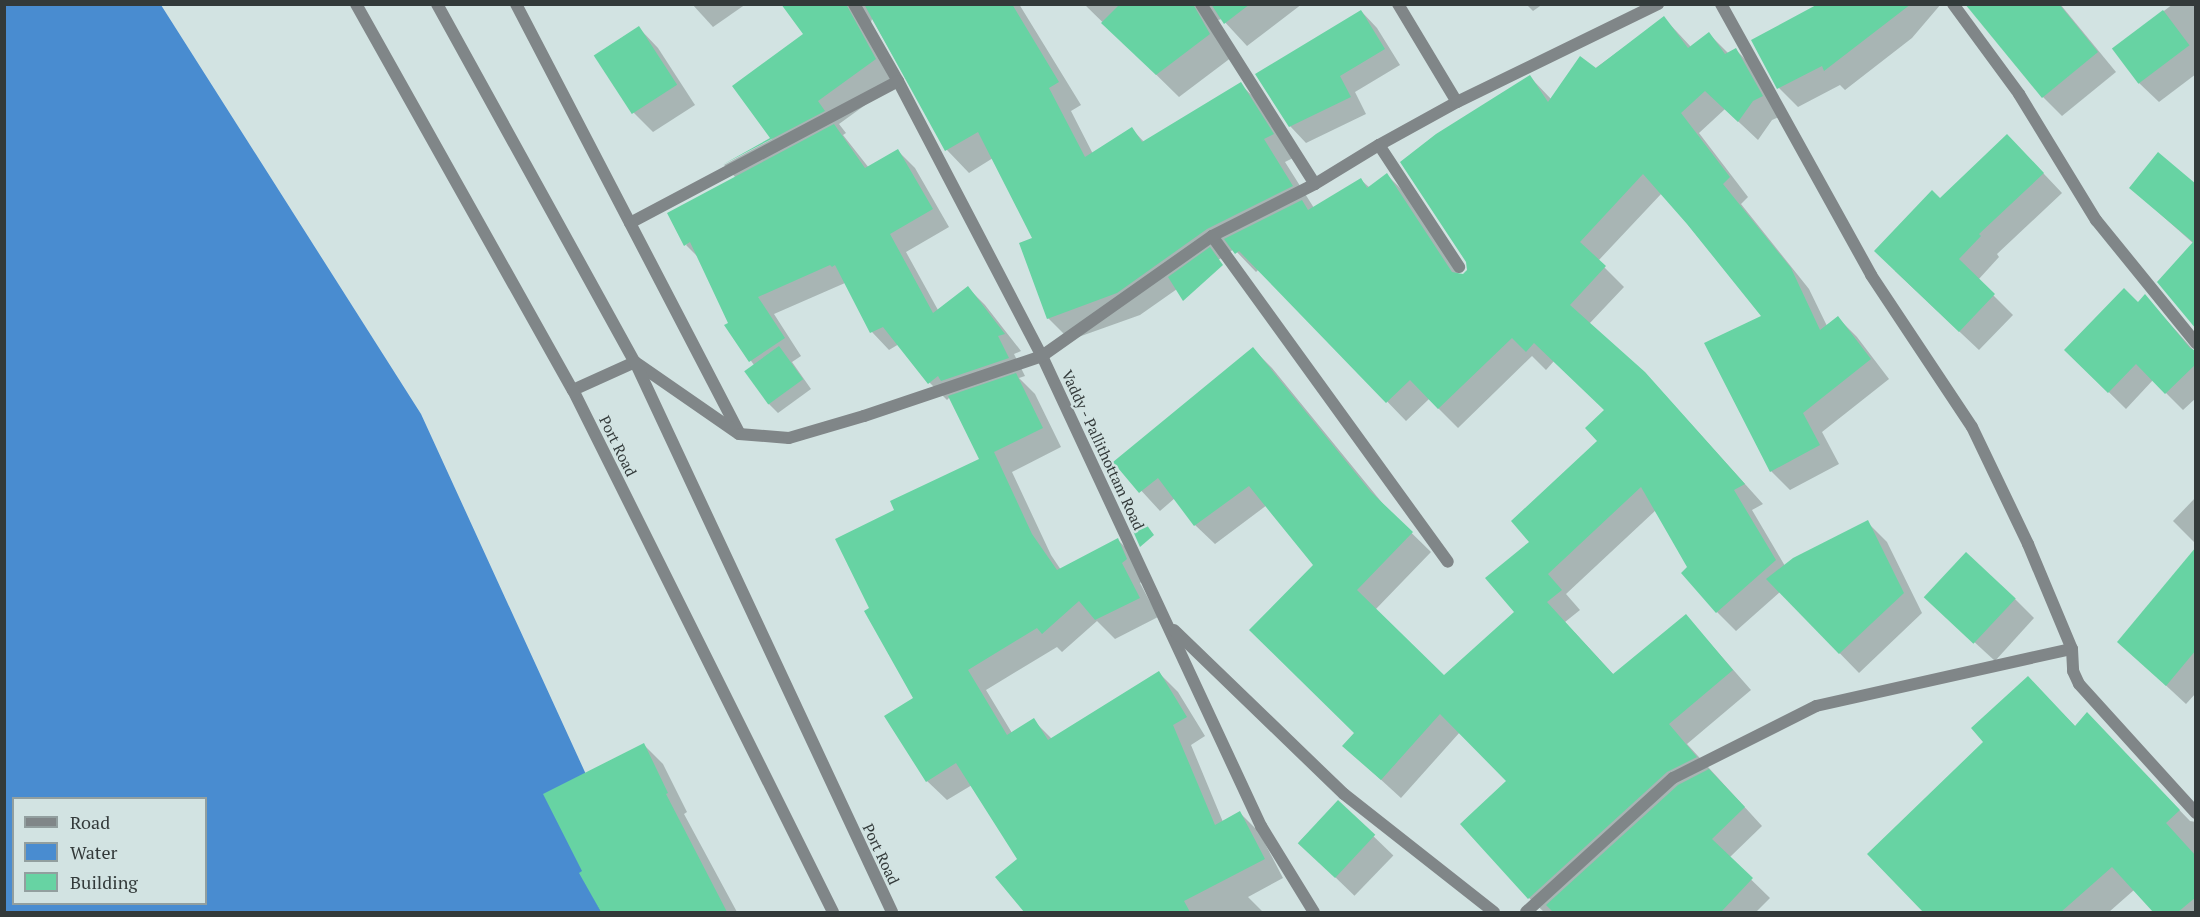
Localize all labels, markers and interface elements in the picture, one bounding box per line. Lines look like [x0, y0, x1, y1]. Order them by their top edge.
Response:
street label: Vaddy - Pallithottam Road [1058, 367, 1148, 533]
street label: Port Road [596, 413, 640, 479]
legend [12, 797, 207, 905]
text: Road [70, 810, 110, 834]
street label: Port Road [859, 821, 903, 887]
text: Water [70, 840, 117, 864]
text: Building [70, 870, 138, 894]

